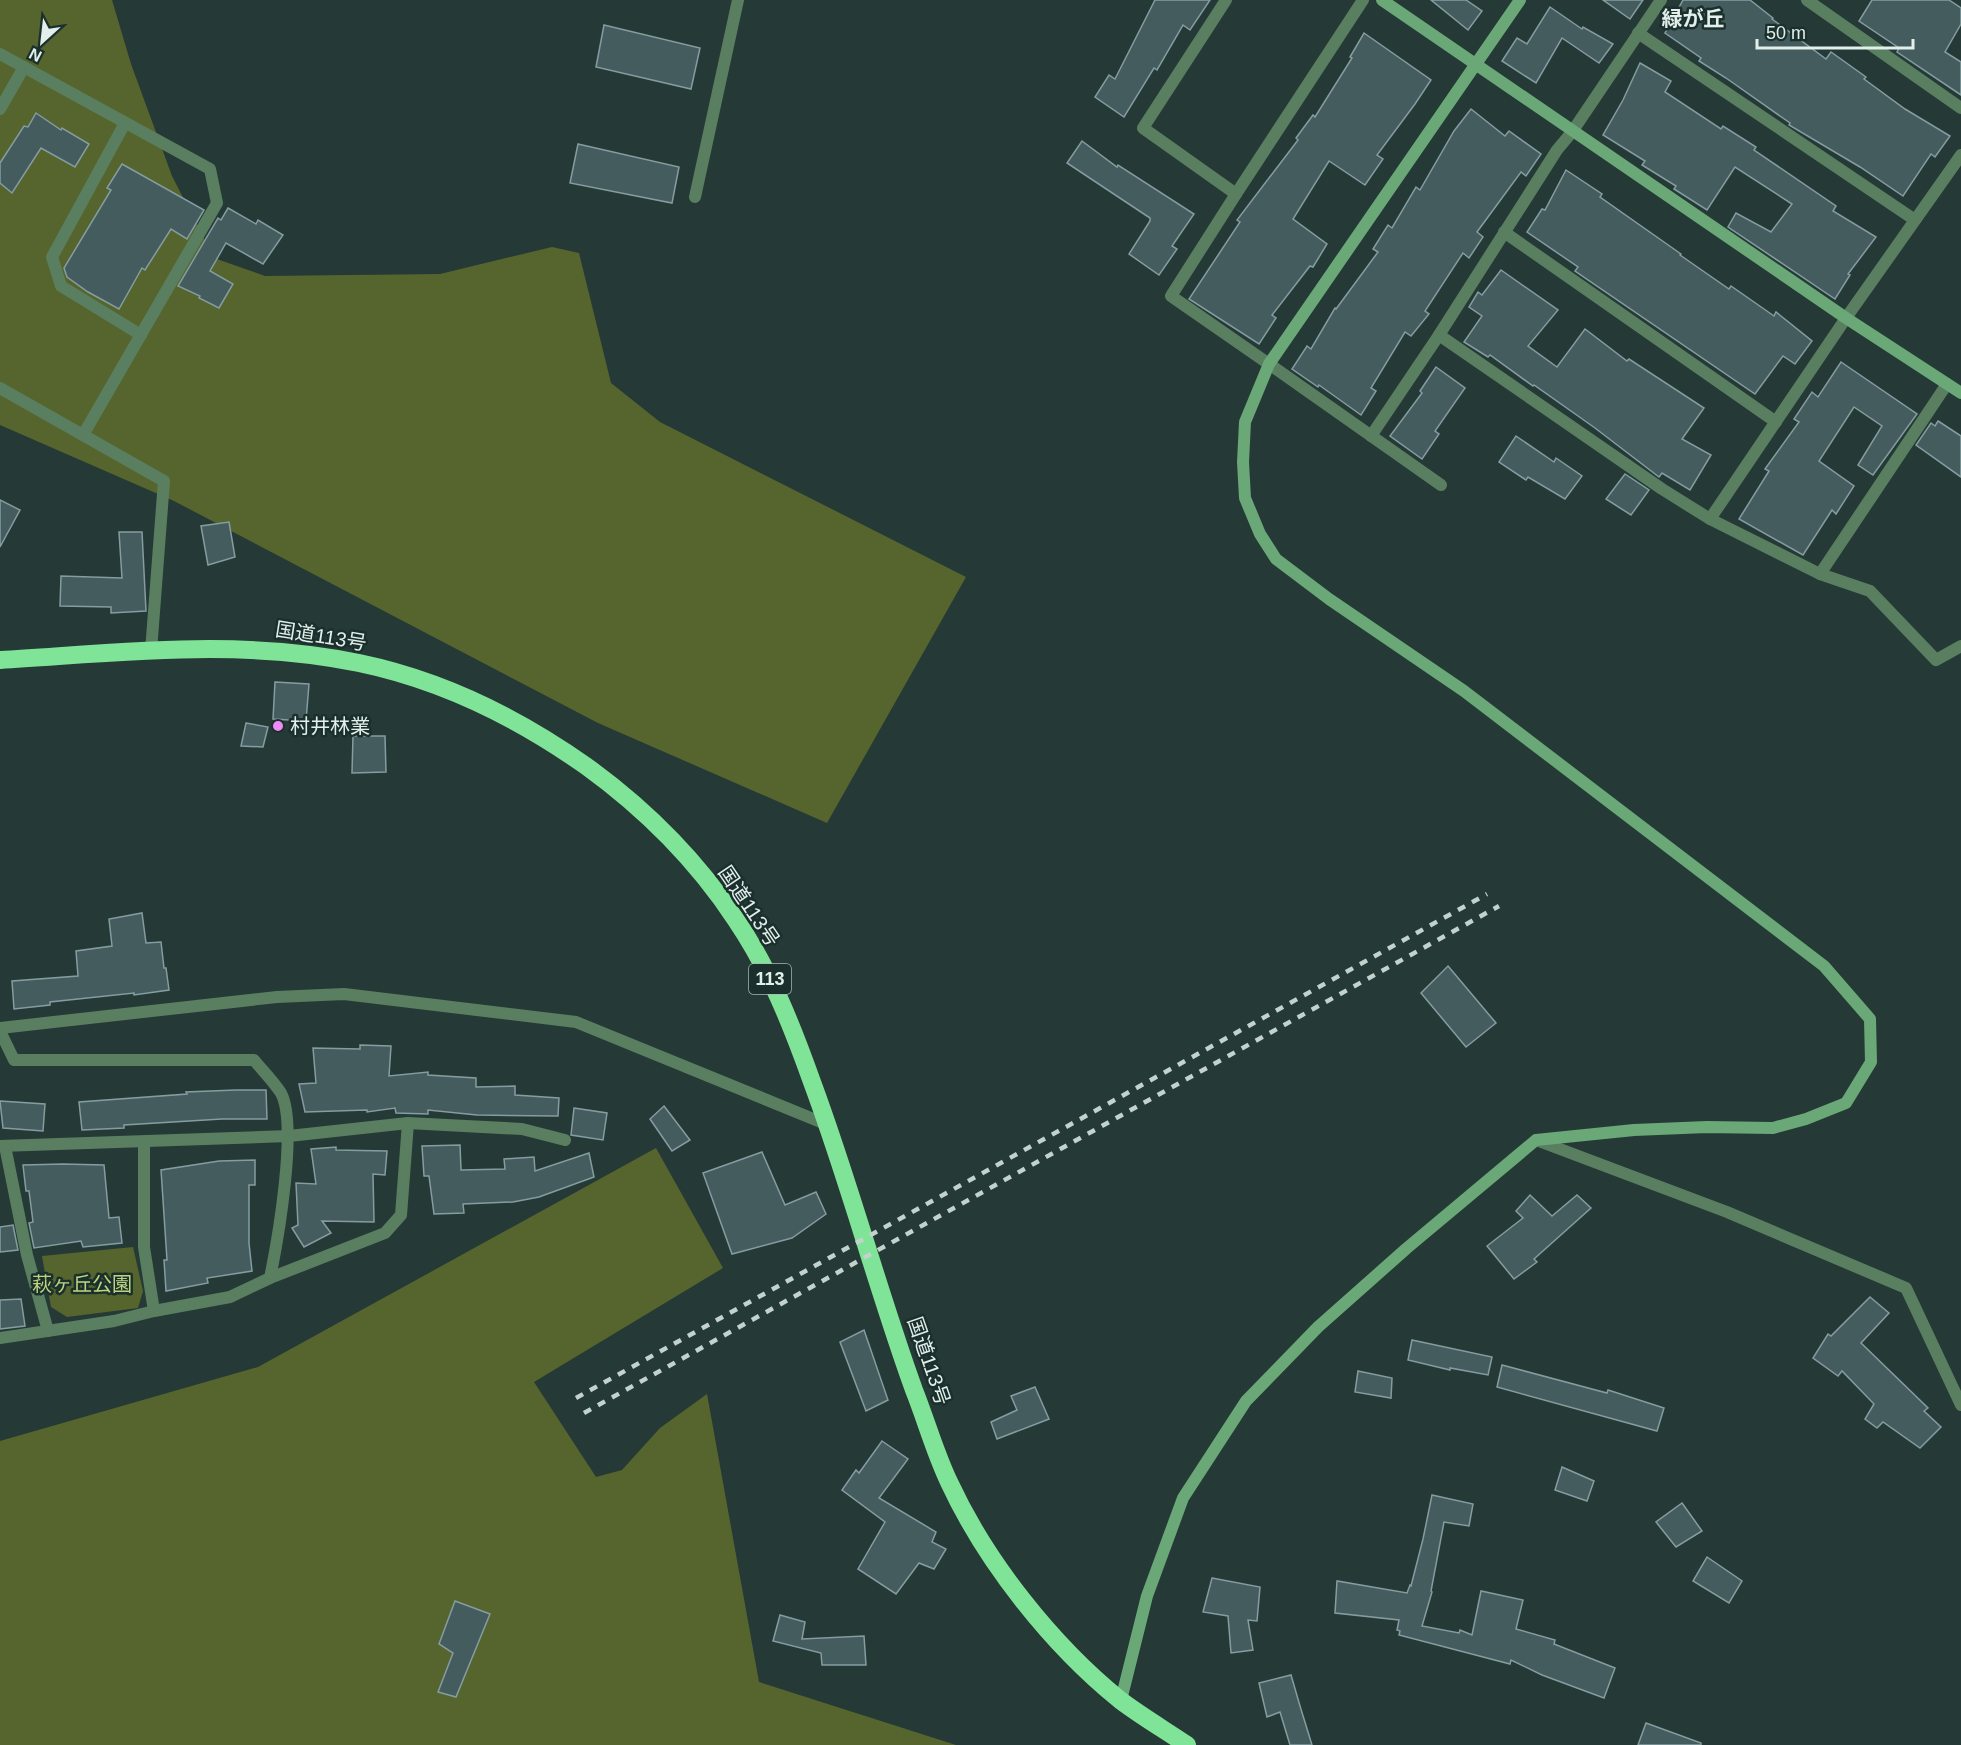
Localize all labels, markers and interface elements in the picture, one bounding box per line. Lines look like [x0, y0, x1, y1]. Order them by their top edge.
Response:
district label: 緑が丘 [1662, 7, 1725, 30]
north arrow [12, 12, 72, 72]
scale bar [1757, 12, 1913, 50]
text: 50 m [1766, 23, 1806, 43]
text: N [26, 45, 44, 65]
street label: 国道113号 [274, 618, 368, 654]
place label: 村井林業 [290, 715, 370, 737]
marker: 村井林業 [271, 719, 285, 733]
street label: 国道113号 [714, 862, 784, 950]
road number: 113 [749, 964, 791, 994]
park label: 萩ヶ丘公園 [32, 1273, 132, 1295]
street label: 国道113号 [904, 1314, 954, 1408]

